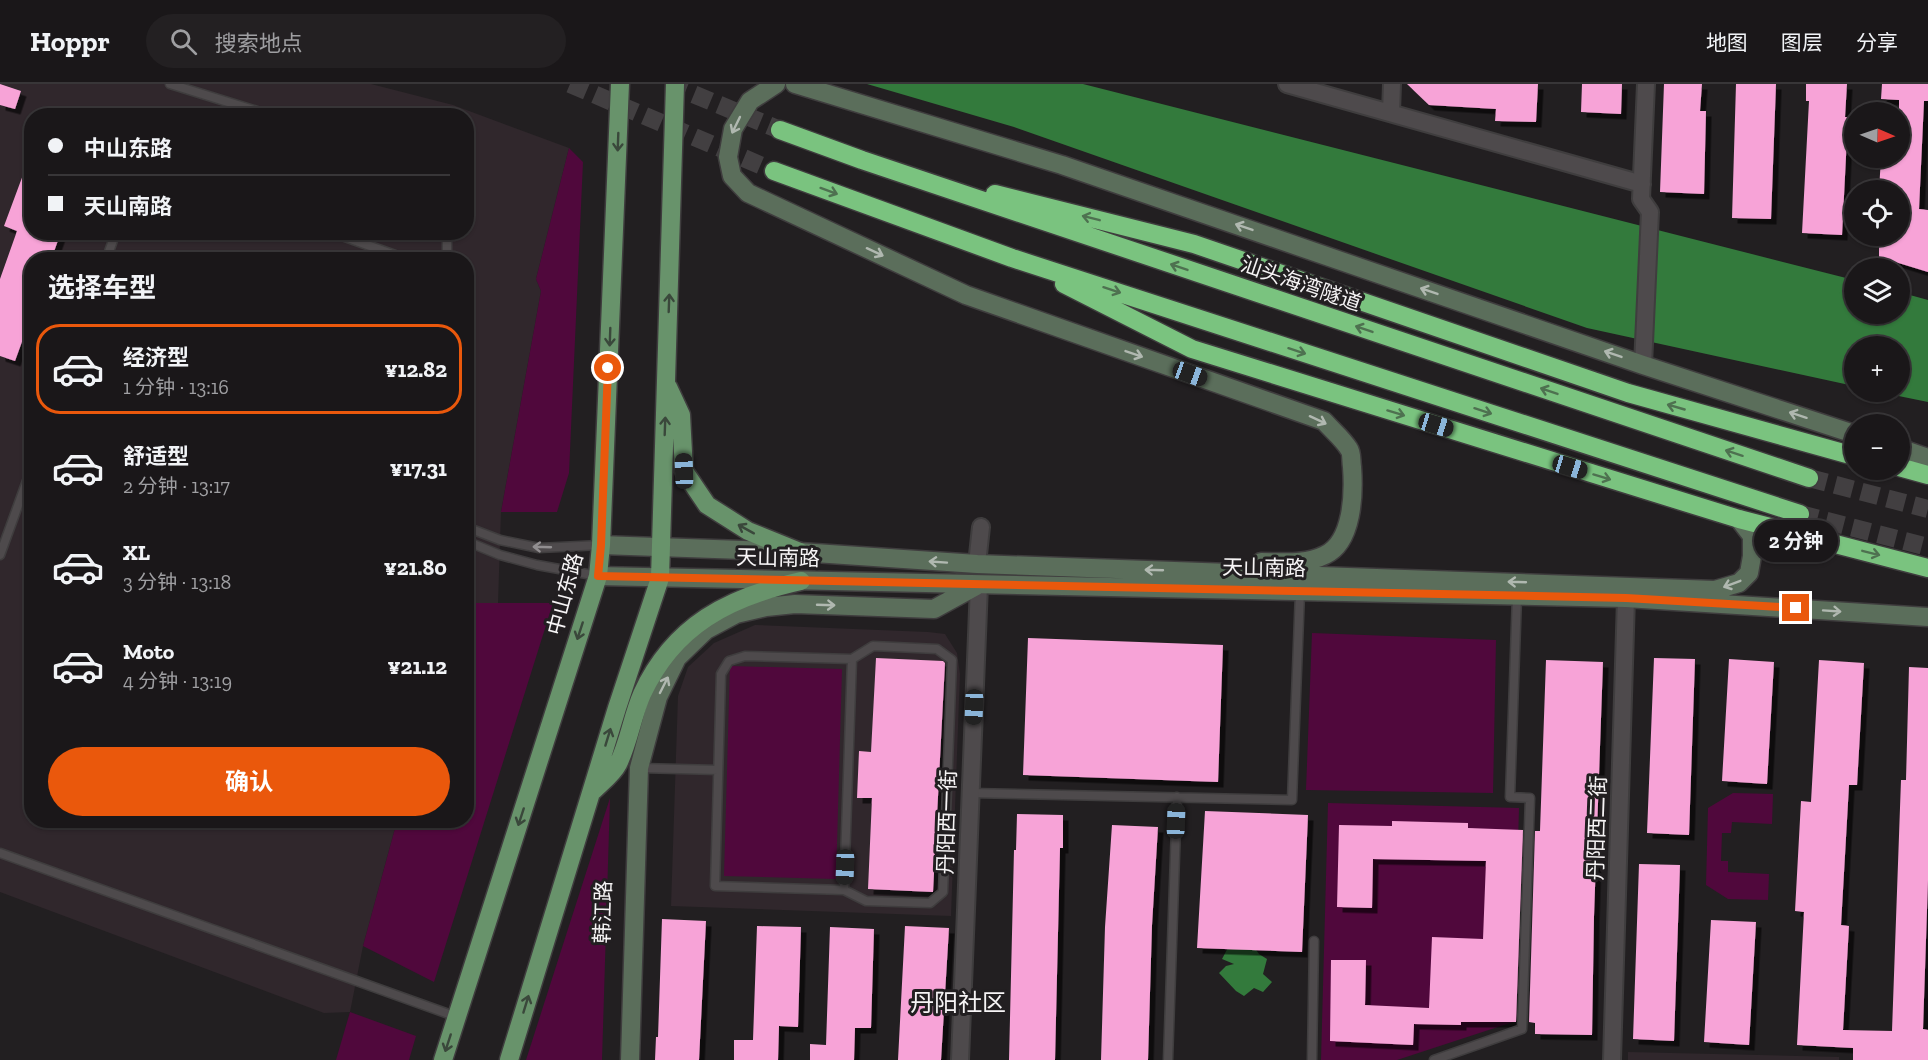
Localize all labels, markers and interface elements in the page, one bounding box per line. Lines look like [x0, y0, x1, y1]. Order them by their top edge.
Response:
search box [146, 14, 566, 68]
text: Hoppr [30, 25, 110, 58]
icon: search [167, 25, 200, 58]
text: 搜索地点 [215, 30, 303, 57]
text: 地图 [1706, 30, 1748, 55]
text: 图层 [1781, 30, 1823, 55]
text: 分享 [1856, 30, 1898, 55]
north arrow [1844, 102, 1910, 168]
map controls [1844, 102, 1910, 480]
one-way arrow [730, 116, 742, 134]
one-way arrow [612, 132, 623, 152]
text: 中山东路 [84, 135, 172, 162]
button: locate [1844, 180, 1910, 246]
one-way arrow [819, 187, 837, 198]
text: 天山南路 [84, 193, 172, 220]
one-way arrow [1082, 211, 1101, 223]
one-way arrow [1236, 221, 1254, 232]
one-way arrow [865, 247, 883, 259]
street label: 汕头海湾隧道 [1238, 251, 1365, 316]
button: layers [1844, 258, 1910, 324]
one-way arrow [1170, 261, 1189, 272]
text: 选择车型 [48, 272, 156, 304]
one-way arrow [1420, 284, 1439, 295]
one-way arrow [1102, 285, 1121, 296]
one-way arrow [663, 294, 674, 314]
one-way arrow [1355, 323, 1374, 334]
one-way arrow [604, 327, 615, 347]
button: + [1844, 336, 1910, 402]
icon: car [51, 342, 105, 396]
text: 经济型 [123, 344, 189, 371]
one-way arrow [1287, 346, 1306, 357]
one-way arrow [1604, 348, 1623, 359]
one-way arrow [1124, 350, 1143, 361]
route start [594, 354, 621, 381]
text: ¥12.82 [385, 356, 447, 383]
car [1170, 359, 1210, 389]
text: 1 分钟 · 13:16 [123, 375, 229, 399]
one-way arrow [1540, 385, 1558, 396]
one-way arrow [1667, 401, 1686, 412]
one-way arrow [1473, 406, 1492, 417]
one-way arrow [1386, 408, 1405, 419]
one-way arrow [1789, 409, 1808, 420]
car [1416, 411, 1456, 439]
one-way arrow [1308, 414, 1326, 426]
button: − [1844, 414, 1910, 480]
one-way arrow [659, 416, 671, 436]
icon: car [51, 441, 105, 495]
text: 舒适型 [123, 443, 189, 470]
one-way arrow [1725, 447, 1744, 458]
car [674, 453, 694, 489]
car [1550, 453, 1590, 481]
text: ¥17.31 [390, 455, 447, 482]
one-way arrow [1592, 472, 1611, 483]
text: 2 分钟 · 13:17 [123, 474, 230, 498]
callout: 2 分钟 [1754, 521, 1838, 563]
one-way arrow [738, 523, 755, 535]
text: 2 分钟 [1769, 529, 1823, 553]
text: XL [123, 539, 150, 566]
icon: car [51, 540, 105, 594]
one-way arrow [533, 541, 553, 552]
street label: 天山南路 [736, 544, 820, 571]
one-way arrow [1861, 548, 1880, 560]
street label: 中山东路 [542, 550, 587, 638]
text: ¥21.80 [384, 554, 447, 581]
street label: 天山南路 [1222, 554, 1306, 581]
one-way arrow [929, 556, 949, 567]
one-way arrow [1145, 564, 1165, 576]
text: 3 分钟 · 13:18 [123, 570, 231, 594]
one-way arrow [1507, 576, 1527, 587]
one-way arrow [1723, 579, 1741, 590]
route end [1782, 594, 1809, 621]
one-way arrow [815, 600, 835, 611]
one-way arrow [1821, 605, 1841, 616]
one-way arrow [574, 621, 585, 640]
text: Moto [123, 638, 174, 665]
icon: car [51, 639, 105, 693]
text: ¥21.12 [387, 653, 447, 680]
text: 4 分钟 · 13:19 [123, 669, 232, 693]
one-way arrow [658, 677, 670, 694]
car [964, 689, 984, 725]
one-way arrow [603, 728, 614, 747]
button: 确认 [48, 747, 450, 816]
street label: 丹阳西一街 [932, 769, 961, 875]
street label: 丹阳西二街 [1582, 775, 1611, 881]
car [1166, 803, 1186, 839]
one-way arrow [514, 807, 525, 826]
car [835, 849, 855, 885]
street label: 韩江路 [589, 880, 616, 944]
district label: 丹阳社区 [910, 988, 1006, 1017]
one-way arrow [521, 995, 532, 1014]
one-way arrow [442, 1033, 453, 1052]

